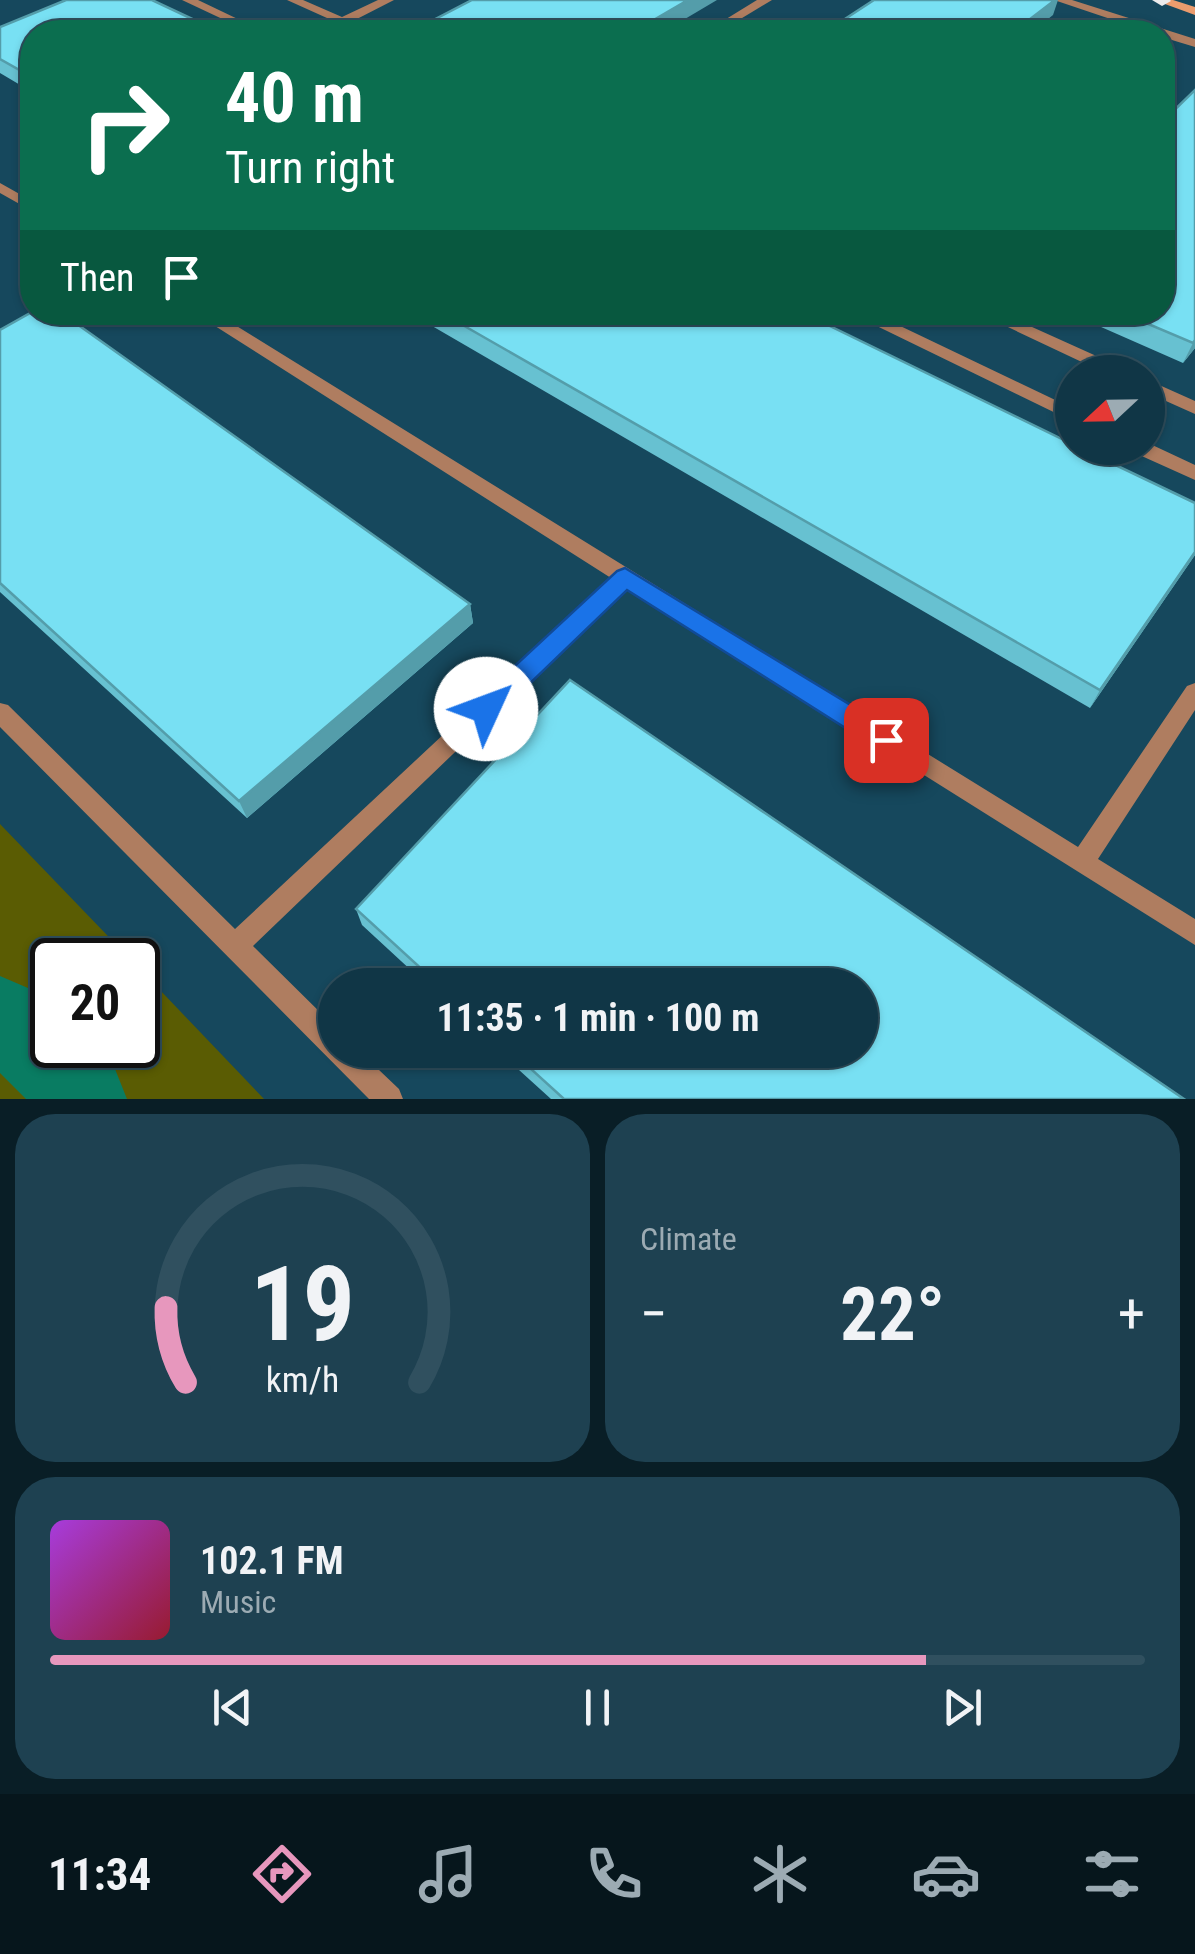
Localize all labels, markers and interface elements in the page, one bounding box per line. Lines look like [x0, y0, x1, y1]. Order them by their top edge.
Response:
text: 40 m [225, 57, 364, 139]
icon: right [60, 60, 190, 190]
text: Turn right [225, 141, 395, 194]
icon: arrive [154, 250, 209, 305]
text: Then [60, 256, 134, 300]
north arrow [1055, 355, 1165, 465]
map controls [1055, 355, 1165, 465]
position arrow [434, 657, 538, 761]
pin [844, 698, 929, 783]
icon: arrive [859, 713, 914, 768]
speed limit sign: 20 [30, 938, 160, 1068]
text: 11:35 · 1 min · 100 m [437, 996, 759, 1040]
text: Climate [640, 1220, 737, 1258]
text: 19 [250, 1244, 355, 1365]
text: 22° [840, 1270, 945, 1358]
text: − [640, 1282, 668, 1346]
text: + [1118, 1282, 1145, 1346]
text: km/h [266, 1359, 339, 1401]
text: 102.1 FM [200, 1539, 344, 1583]
text: Music [200, 1583, 276, 1621]
icon: previous [205, 1680, 260, 1735]
icon: pause [570, 1680, 625, 1735]
icon: next [935, 1680, 990, 1735]
icon: directions [247, 1839, 317, 1909]
icon: music [413, 1839, 483, 1909]
icon: phone [579, 1839, 649, 1909]
icon: climate [745, 1839, 815, 1909]
icon: car [911, 1839, 981, 1909]
icon: filters [1077, 1839, 1147, 1909]
text: 11:34 [48, 1848, 151, 1901]

